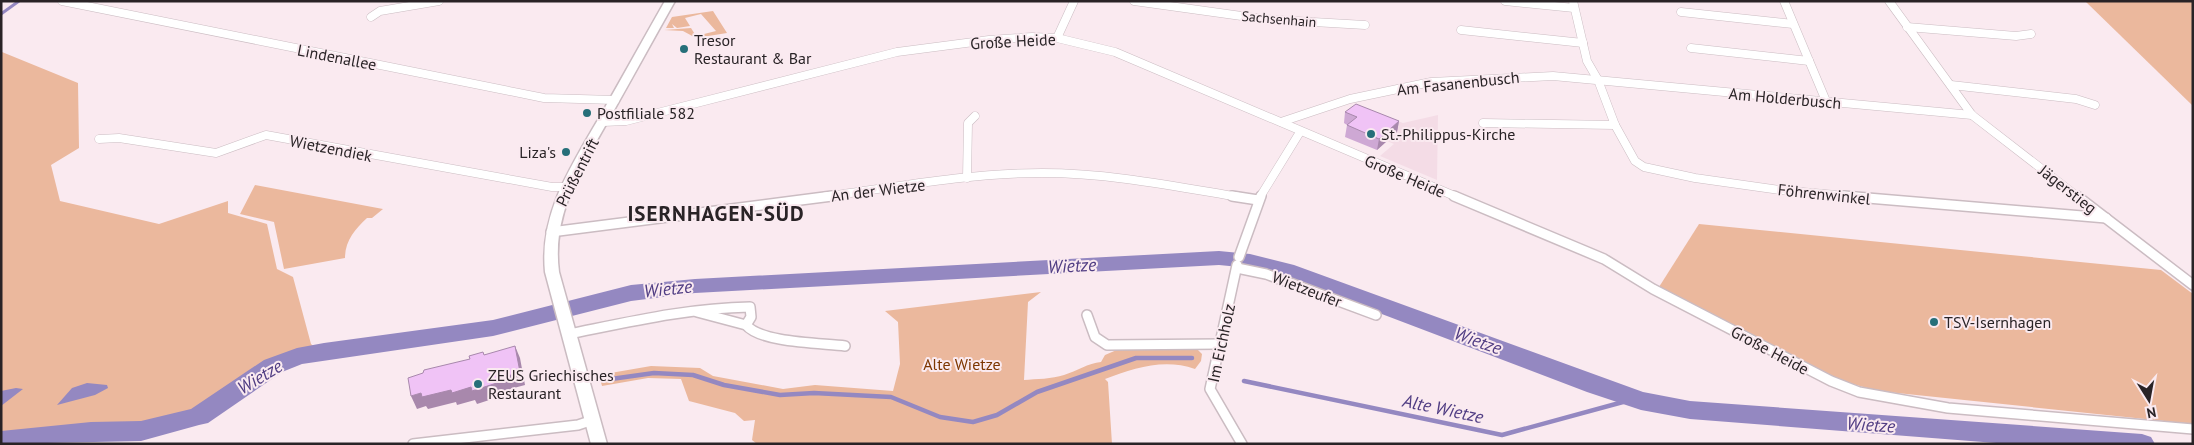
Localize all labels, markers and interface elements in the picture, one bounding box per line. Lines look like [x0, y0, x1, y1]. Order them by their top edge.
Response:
street label: Sachsenhain [1241, 7, 1317, 31]
street label: Große Heide [970, 29, 1056, 53]
place label: Tresor Restaurant & Bar [694, 30, 812, 68]
street label: Lindenallee [296, 40, 378, 74]
marker: Tresor Restaurant & Bar [678, 43, 690, 55]
street label: Am Fasanenbusch [1396, 67, 1520, 99]
street label: Am Holderbusch [1728, 83, 1842, 113]
place label: Postfiliale 582 [597, 103, 695, 123]
marker: Postfiliale 582 [581, 107, 593, 119]
place label: St.-Philippus-Kirche [1381, 124, 1515, 144]
marker: St.-Philippus-Kirche [1365, 128, 1377, 140]
street label: Wietzendiek [288, 130, 374, 166]
street label: Prüßentrift [551, 134, 603, 210]
place label: Liza's [519, 142, 556, 162]
marker: Liza's [560, 146, 572, 158]
street label: Große Heide [1362, 150, 1448, 202]
street label: Jägerstieg [2034, 160, 2101, 218]
street label: An der Wietze [830, 174, 926, 206]
street label: Föhrenwinkel [1777, 179, 1872, 209]
district label: ISERNHAGEN-SÜD [627, 200, 805, 227]
water label: Wietze [1047, 253, 1098, 278]
street label: Wietzeufer [1269, 267, 1345, 312]
water label: Wietze [643, 274, 694, 302]
street label: Im Eichholz [1203, 302, 1239, 384]
place label: TSV-Isernhagen [1944, 312, 2051, 332]
marker: TSV-Isernhagen [1928, 316, 1940, 328]
water label: Wietze [1451, 321, 1506, 360]
street label: Große Heide [1728, 321, 1812, 379]
water label: Wietze [233, 354, 287, 399]
park label: Alte Wietze [923, 354, 1001, 374]
place label: ZEUS Griechisches Restaurant [488, 365, 614, 403]
north arrow [2124, 375, 2174, 425]
marker: ZEUS Griechisches Restaurant [472, 378, 484, 390]
water label: Alte Wietze [1400, 389, 1486, 428]
text: N [2145, 403, 2158, 422]
water label: Wietze [1846, 411, 1897, 438]

